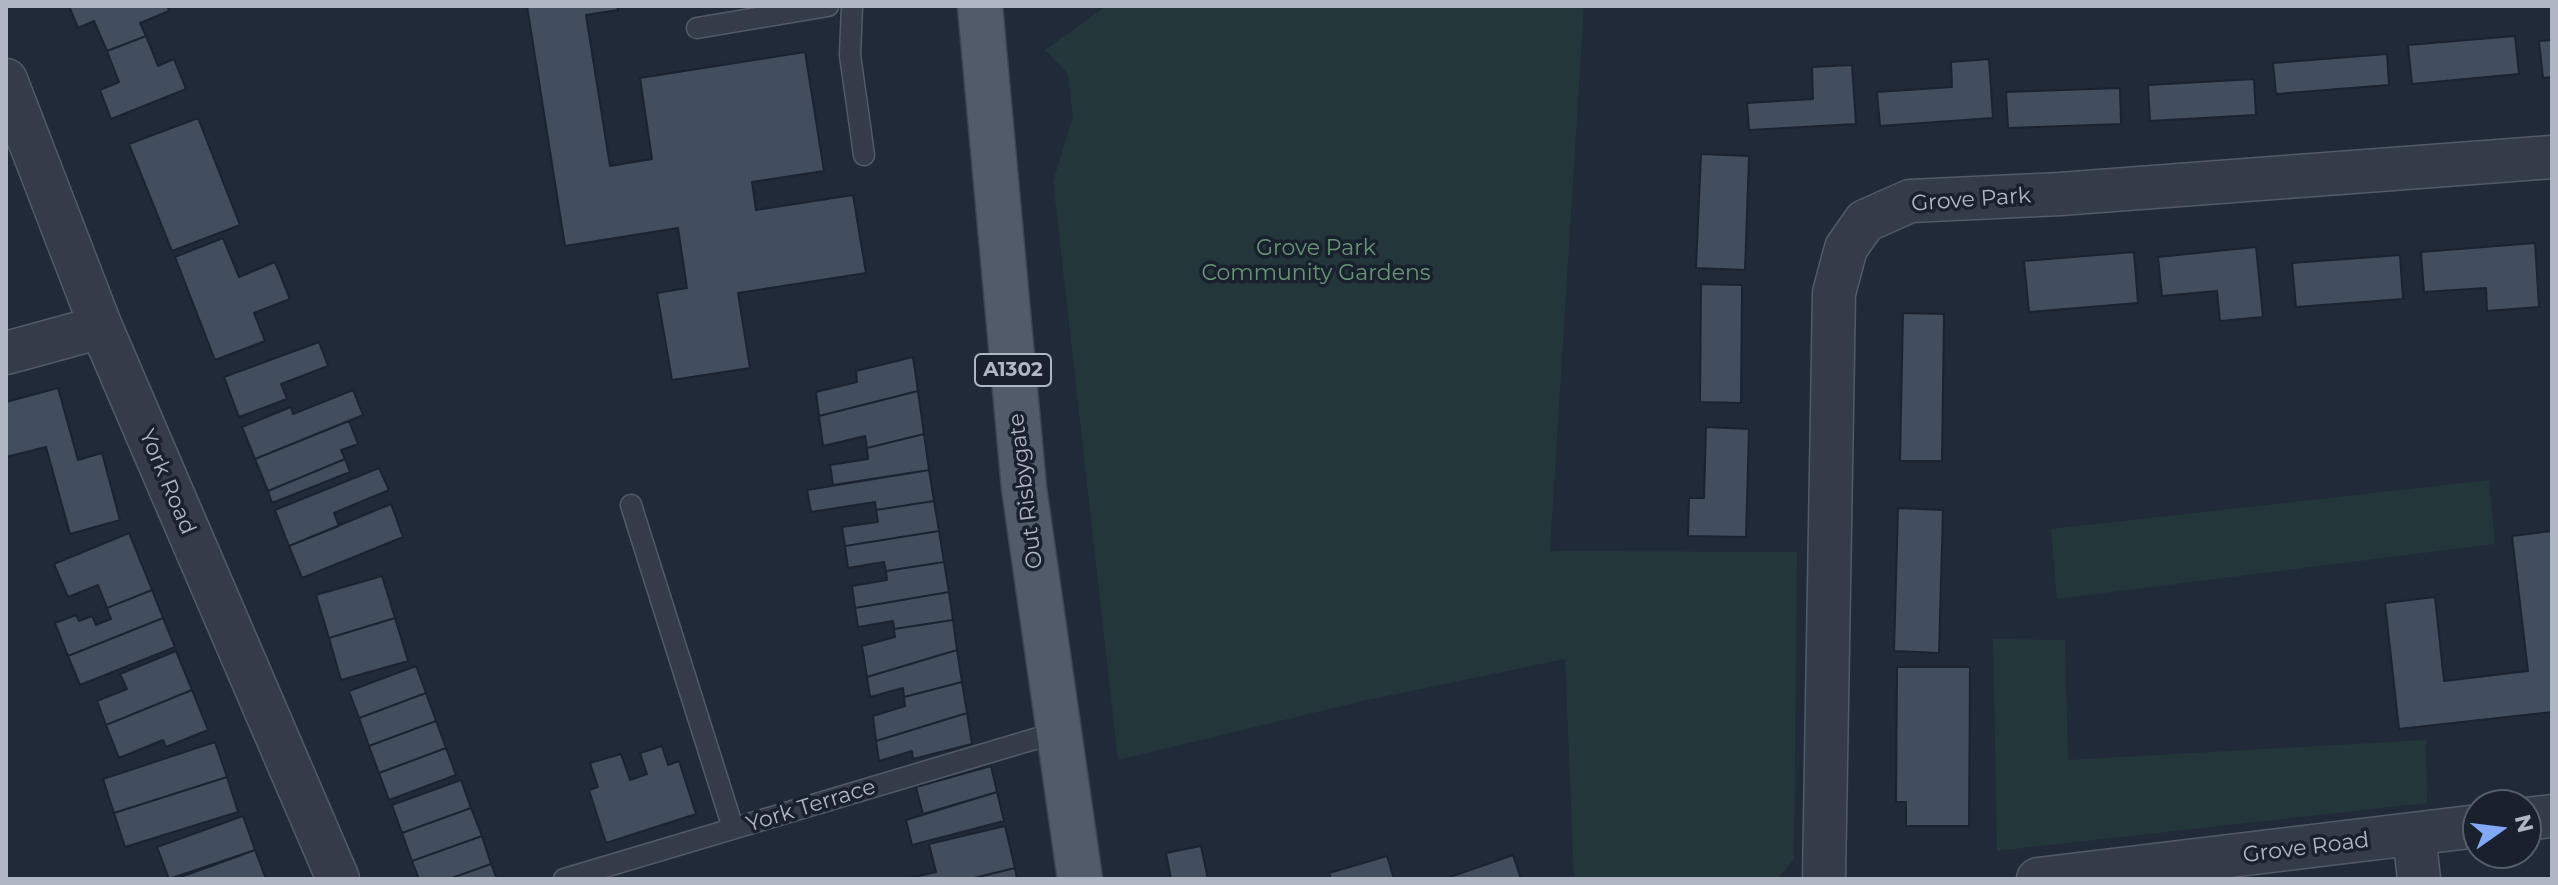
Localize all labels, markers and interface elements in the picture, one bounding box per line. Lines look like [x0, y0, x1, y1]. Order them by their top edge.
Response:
street label: Grove Park [1910, 183, 2032, 217]
park label: Grove Park Community Gardens [1201, 236, 1431, 288]
road number: A1302 [975, 354, 1051, 386]
street label: Out Risbygate [1003, 412, 1049, 570]
street label: York Road [133, 426, 201, 538]
street label: York Terrace [743, 774, 879, 838]
north arrow [2462, 789, 2542, 869]
text: N [2509, 812, 2539, 835]
street label: Grove Road [2241, 827, 2371, 869]

